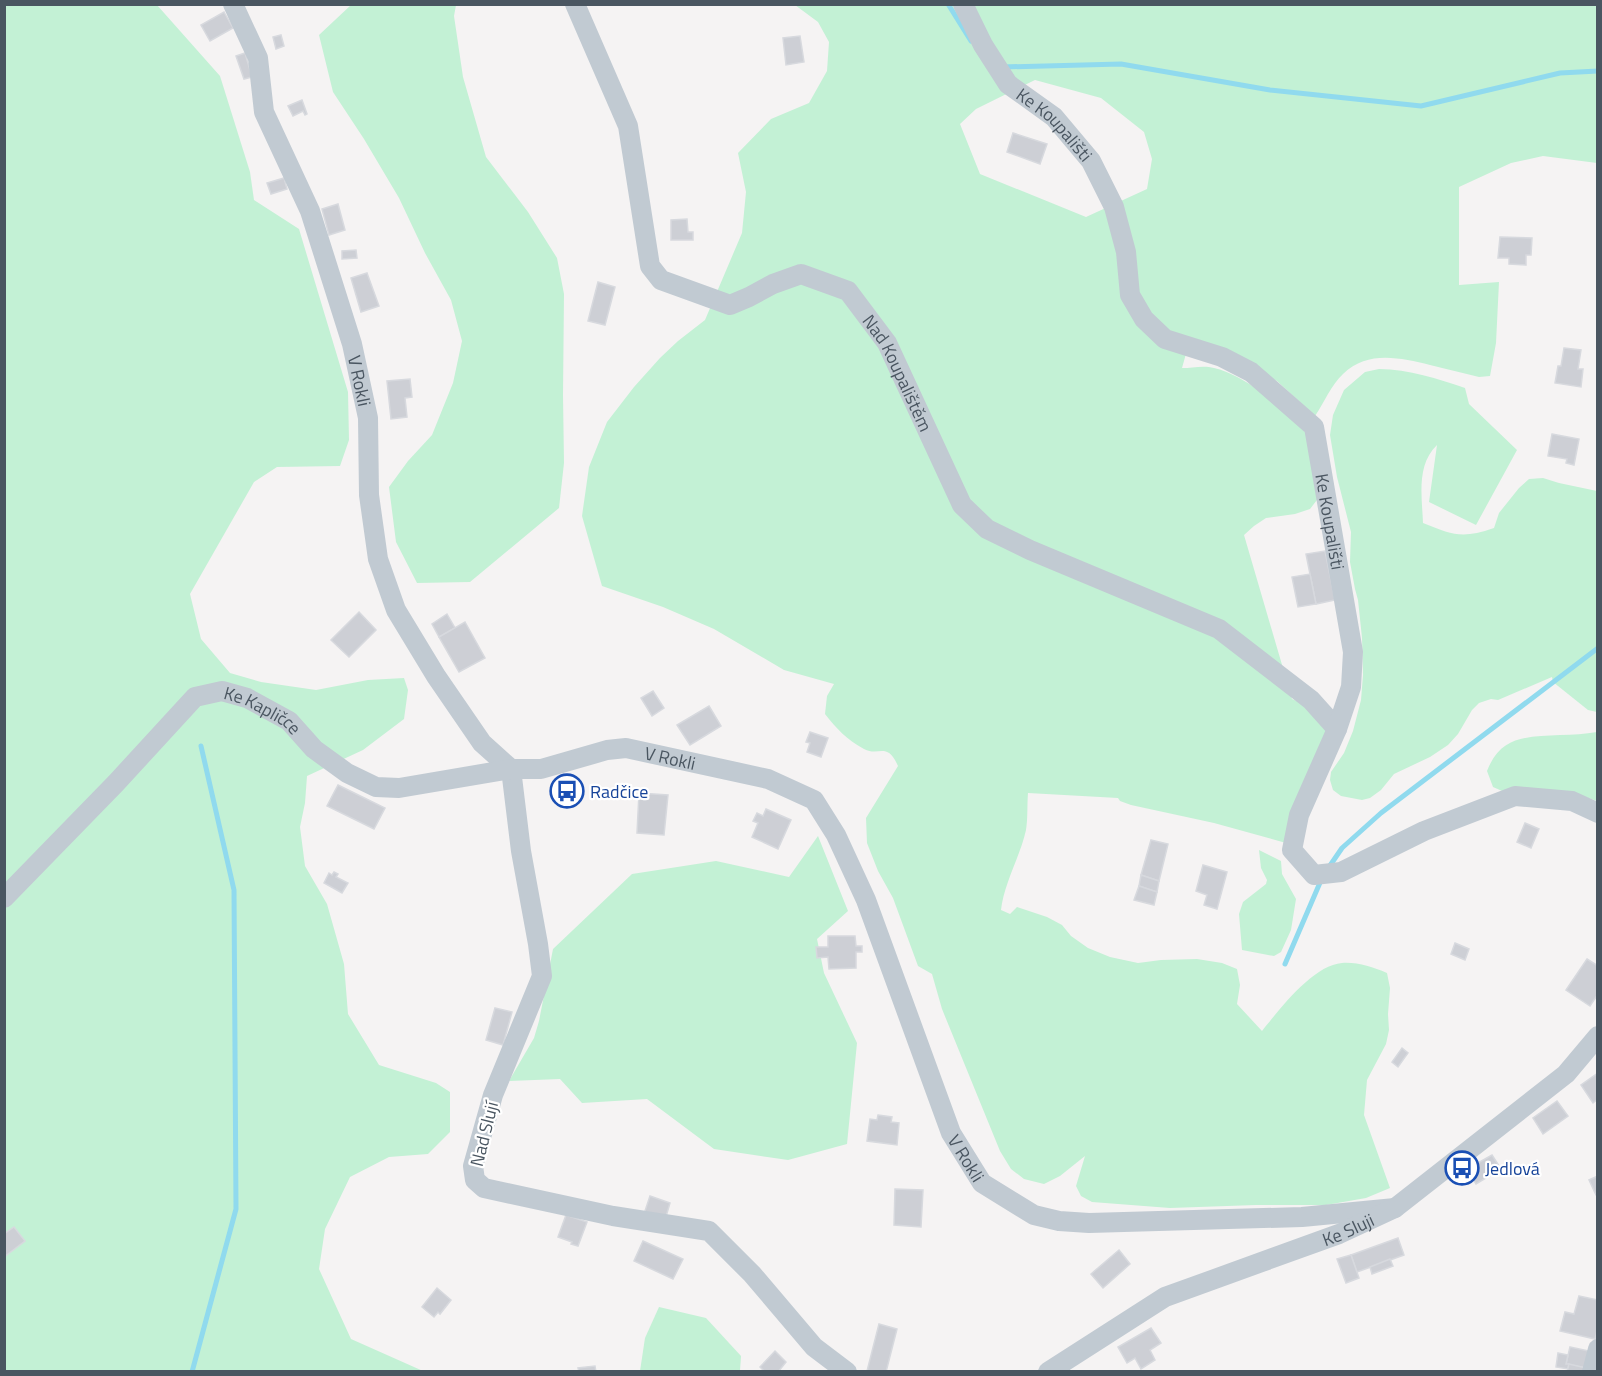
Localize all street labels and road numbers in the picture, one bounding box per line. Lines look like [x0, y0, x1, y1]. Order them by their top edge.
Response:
street label: Ke Koupališti [1011, 81, 1099, 167]
street label: Nad Koupalištěm [856, 308, 940, 436]
street label: V Rokli [341, 353, 379, 409]
street label: Ke Koupališti [1309, 471, 1352, 572]
street label: Ke Kapličce [221, 679, 308, 740]
street label: V Rokli [642, 739, 698, 776]
street label: Nad Slují [463, 1097, 506, 1169]
street label: V Rokli [941, 1129, 992, 1187]
street label: Ke Sluji [1318, 1206, 1378, 1253]

